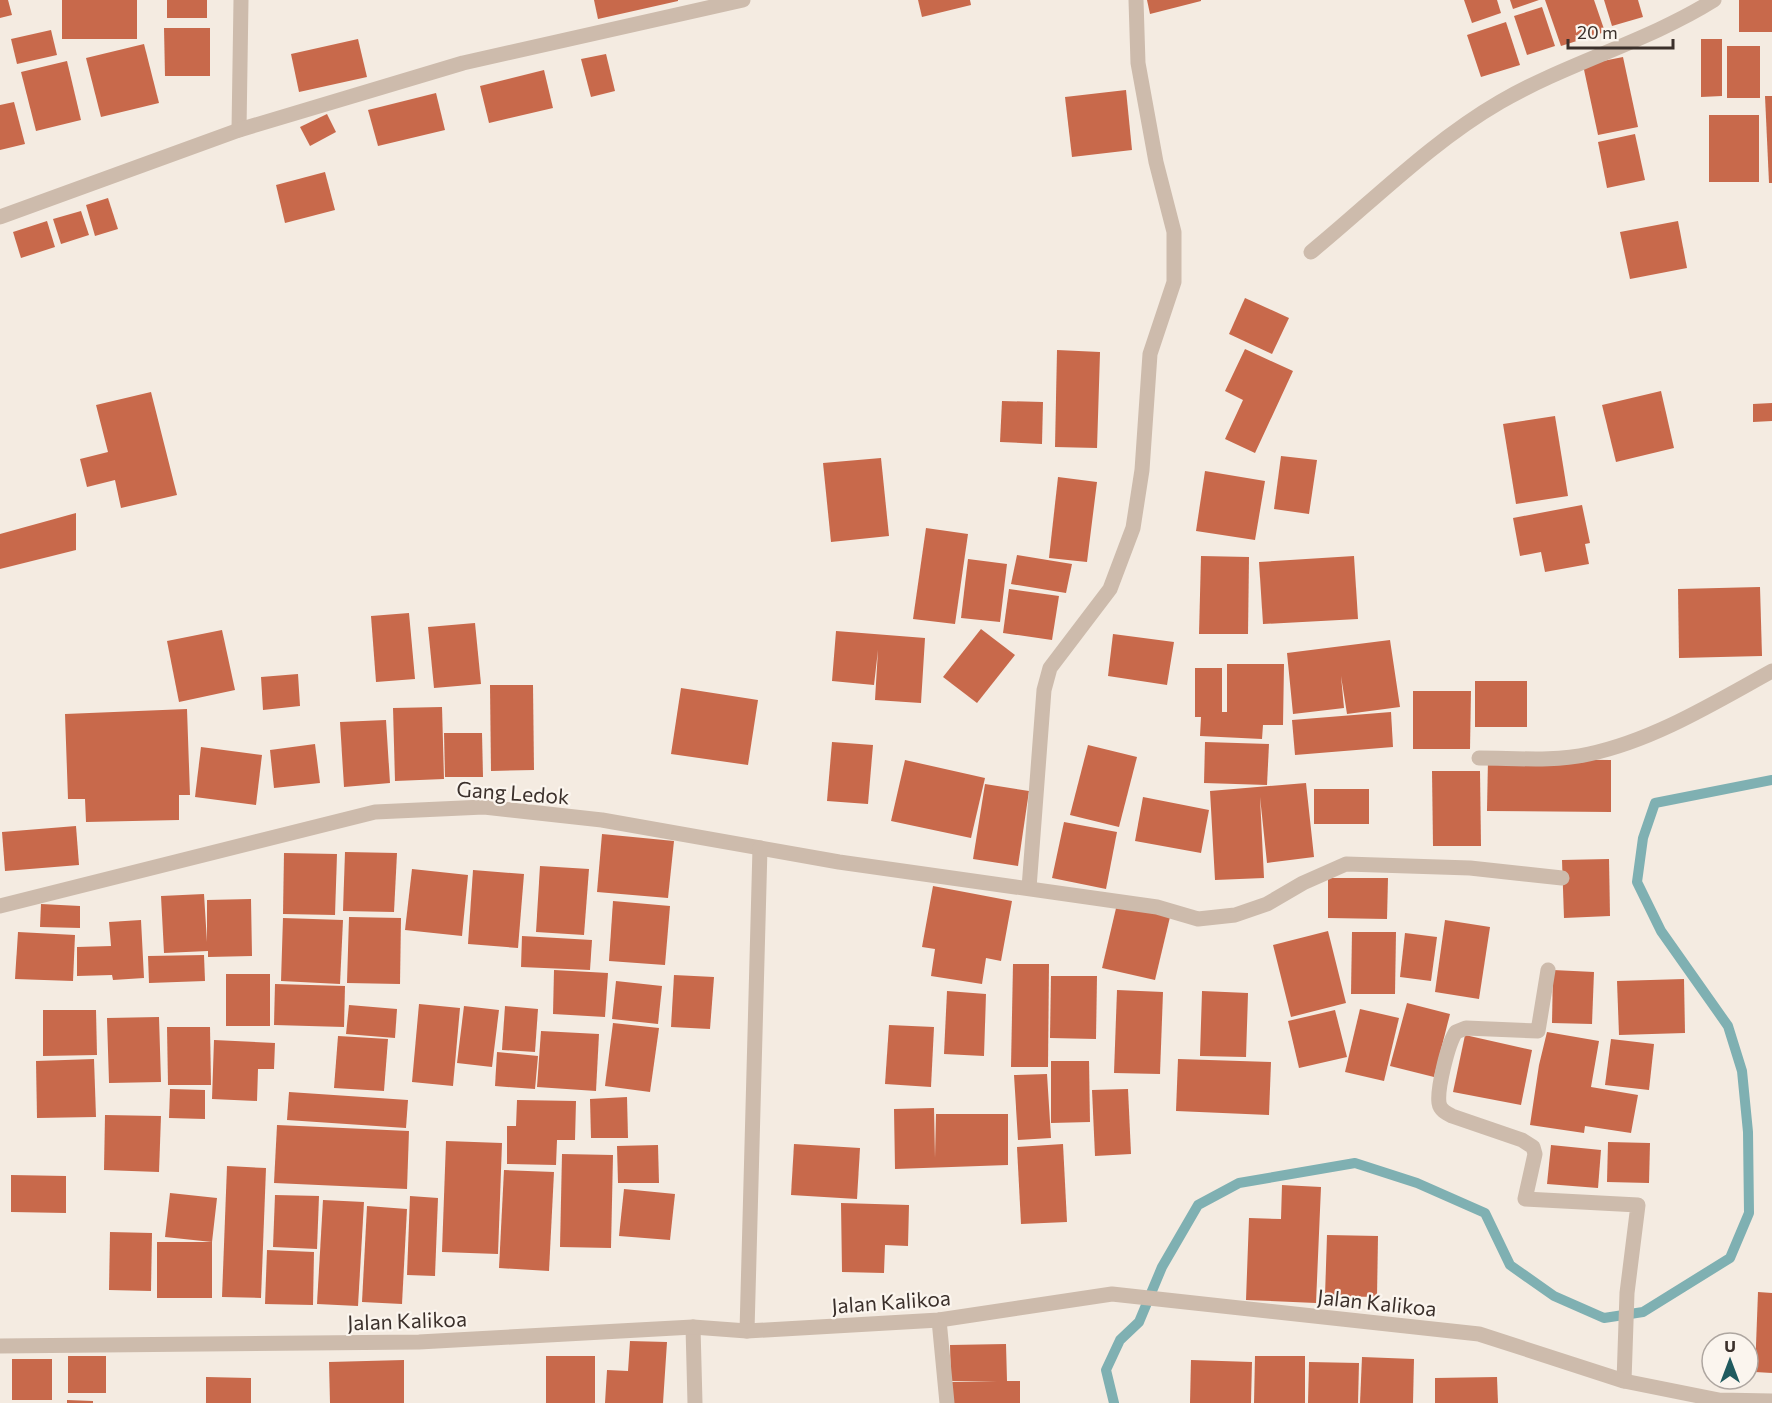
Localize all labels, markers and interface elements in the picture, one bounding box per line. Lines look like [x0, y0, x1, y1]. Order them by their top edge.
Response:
scale bar [1568, 12, 1673, 50]
text: 20 m [1577, 21, 1618, 43]
street label: Gang Ledok [456, 776, 570, 808]
street label: Jalan Kalikoa [1316, 1283, 1438, 1321]
street label: Jalan Kalikoa [830, 1284, 952, 1318]
street label: Jalan Kalikoa [347, 1305, 467, 1335]
north arrow [1700, 1331, 1760, 1391]
text: U [1724, 1336, 1736, 1355]

